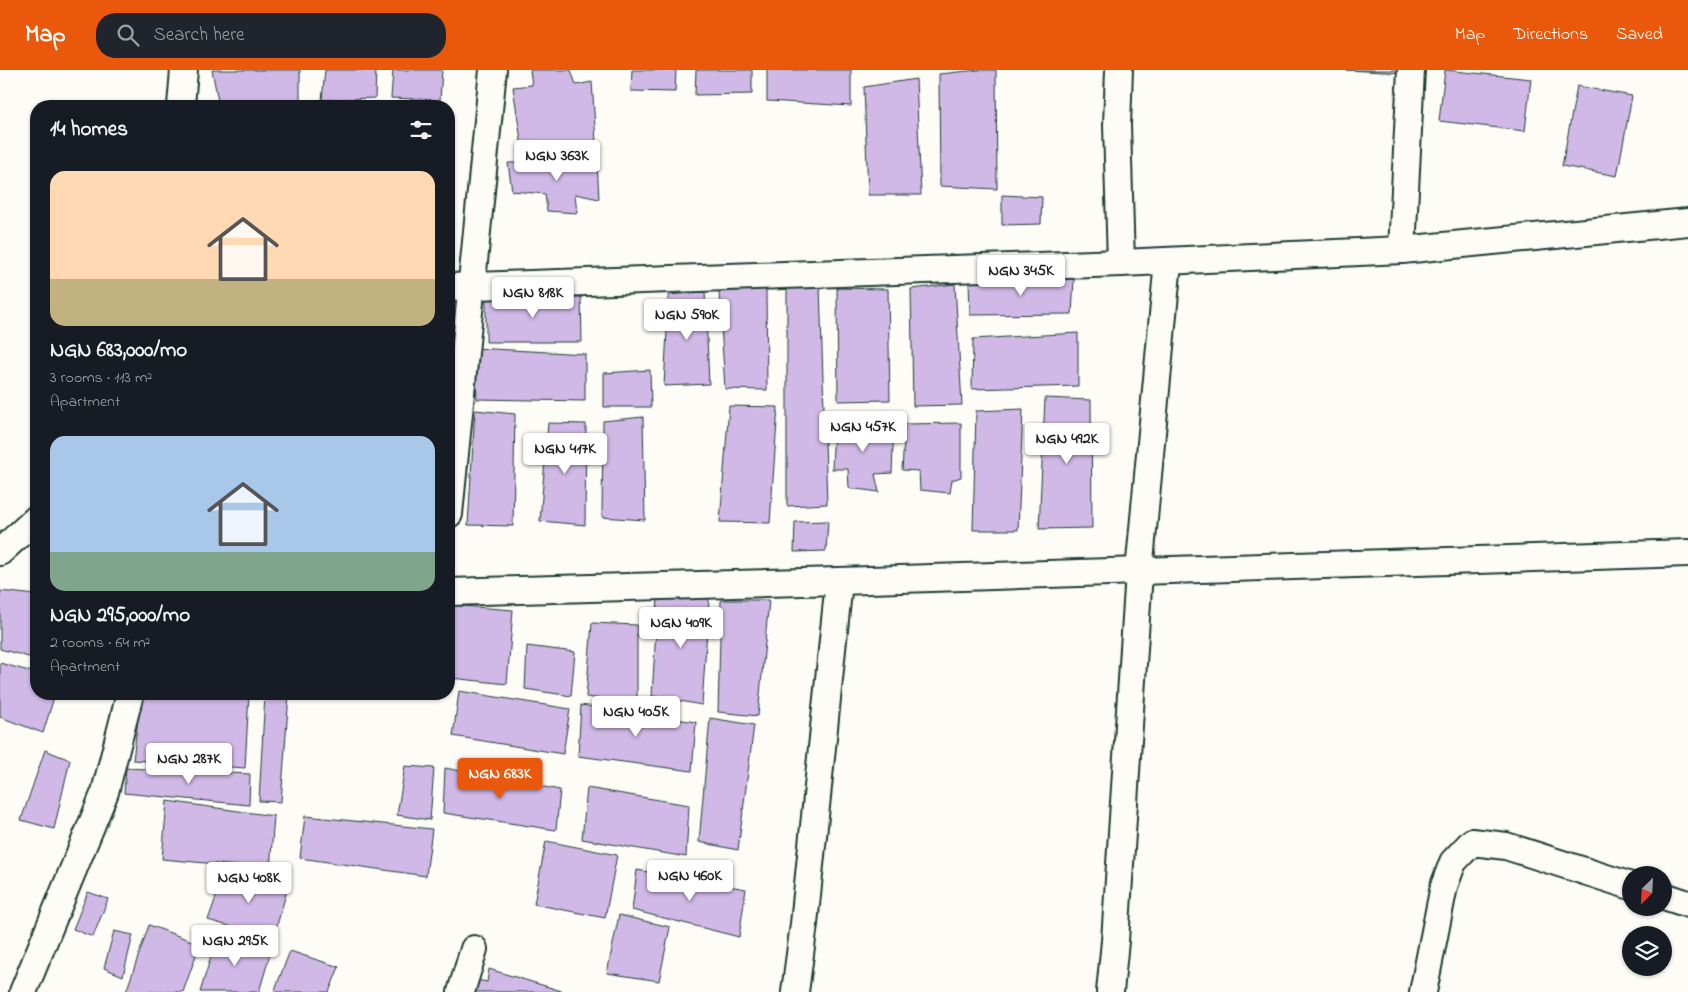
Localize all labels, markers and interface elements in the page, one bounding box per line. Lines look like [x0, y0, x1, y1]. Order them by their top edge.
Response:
search box [96, 13, 446, 58]
text: Map [25, 18, 66, 53]
icon: search [114, 21, 142, 49]
text: Search here [154, 22, 245, 49]
text: Map [1455, 22, 1485, 48]
text: Directions [1513, 22, 1588, 48]
text: Saved [1616, 22, 1663, 48]
text: 14 homes [50, 115, 128, 145]
icon: filters [407, 116, 435, 144]
pin: NGN 363K [505, 140, 609, 182]
text: NGN 363K [525, 144, 589, 168]
icon: home [198, 204, 288, 294]
pin: NGN 345K [969, 254, 1073, 297]
text: NGN 345K [988, 259, 1054, 283]
pin: NGN 818K [481, 276, 585, 319]
text: NGN 818K [503, 281, 563, 305]
pin: NGN 590K [635, 298, 739, 341]
text: NGN 590K [655, 303, 719, 327]
text: NGN 683,000/mo [50, 336, 187, 366]
text: 3 rooms · 113 m² [50, 366, 152, 390]
text: Apartment [50, 390, 120, 414]
pin: NGN 457K [811, 410, 915, 453]
text: NGN 457K [830, 415, 896, 439]
pin: NGN 492K [1015, 422, 1119, 465]
text: NGN 492K [1036, 427, 1098, 451]
pin: NGN 417K [513, 432, 617, 475]
text: NGN 417K [534, 437, 596, 461]
icon: home [198, 469, 288, 559]
text: NGN 295,000/mo [50, 601, 190, 631]
pin: NGN 409K [629, 606, 733, 649]
text: NGN 409K [650, 611, 712, 635]
text: 2 rooms · 64 m² [50, 631, 150, 655]
text: Apartment [50, 655, 120, 679]
pin: NGN 405K [584, 696, 688, 738]
text: NGN 405K [603, 700, 669, 724]
pin: NGN 287K [137, 742, 241, 785]
text: NGN 287K [157, 747, 221, 771]
pin: NGN 683K [448, 758, 552, 800]
text: NGN 683K [468, 762, 532, 786]
pin: NGN 460K [638, 860, 742, 902]
pin: NGN 408K [197, 862, 301, 904]
text: NGN 460K [658, 864, 722, 888]
text: NGN 408K [218, 866, 280, 890]
north arrow [1622, 866, 1672, 916]
map controls [1622, 866, 1672, 976]
pin: NGN 295K [183, 924, 287, 967]
button: layers [1622, 926, 1672, 976]
text: NGN 295K [202, 929, 268, 953]

